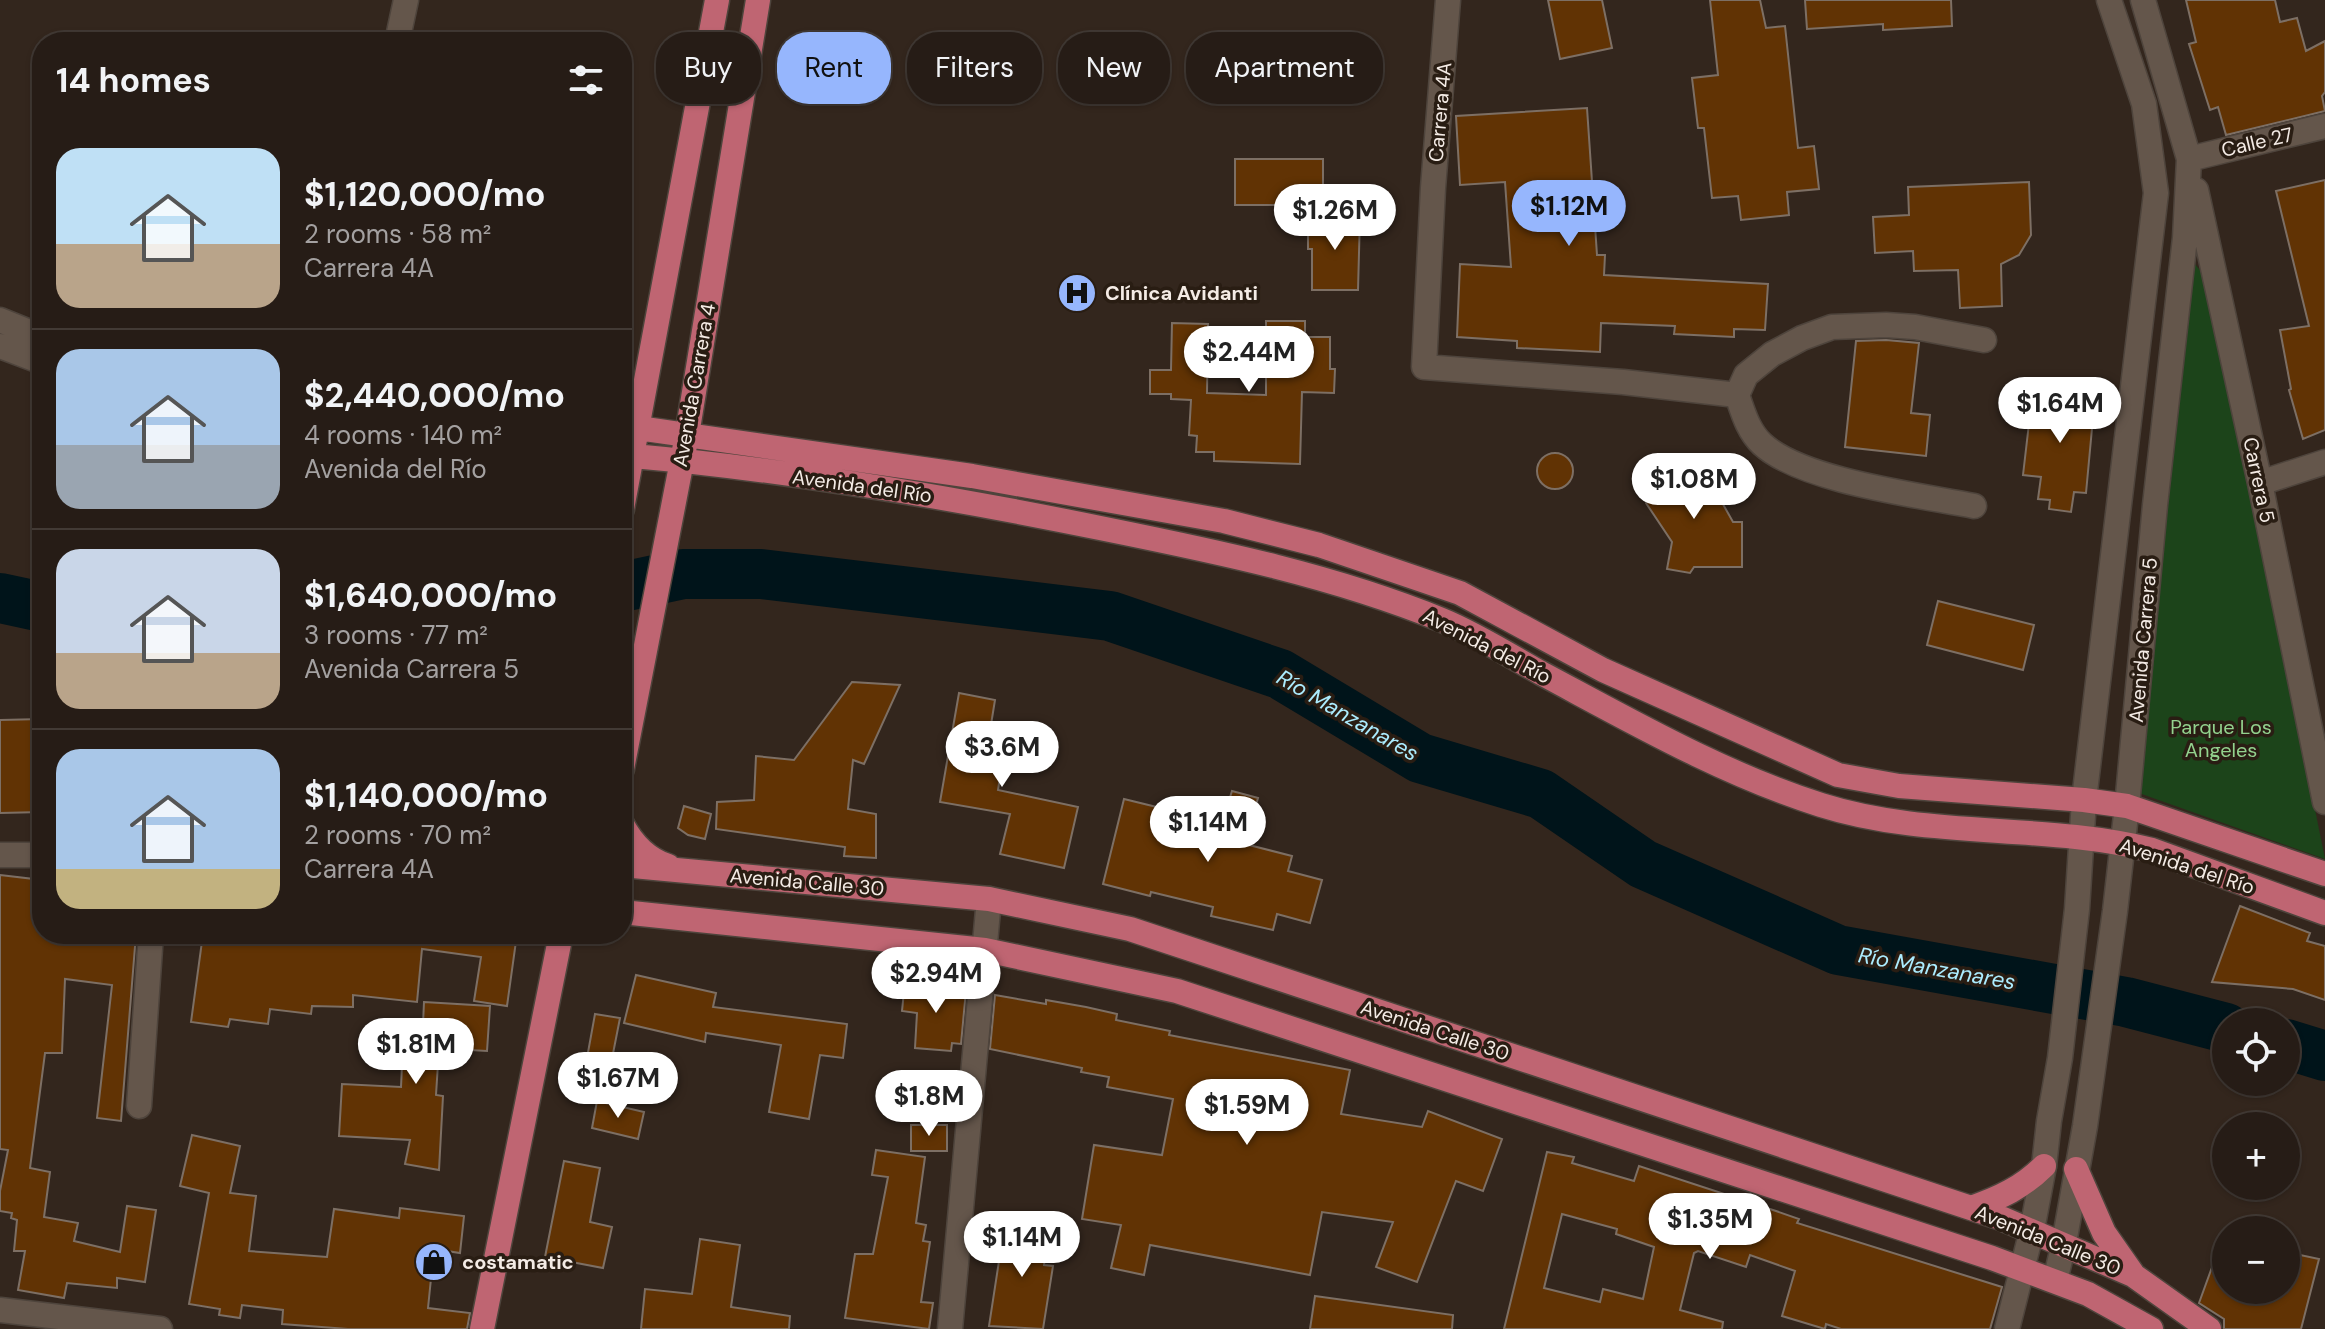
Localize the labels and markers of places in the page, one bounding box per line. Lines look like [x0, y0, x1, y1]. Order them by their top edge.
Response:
pin: $1.12M [1504, 180, 1634, 248]
pin: $1.26M [1270, 184, 1400, 252]
hospital icon: Clínica Avidanti [1056, 272, 1098, 314]
place label: Clínica Avidanti [1105, 280, 1258, 306]
pin: $2.44M [1184, 326, 1314, 394]
pin: $1.64M [1995, 377, 2125, 445]
pin: $1.08M [1629, 453, 1759, 521]
pin: $3.6M [946, 721, 1058, 789]
pin: $1.14M [1143, 796, 1273, 864]
pin: $2.94M [871, 947, 1001, 1015]
pin: $1.81M [351, 1018, 481, 1086]
pin: $1.67M [553, 1052, 683, 1120]
pin: $1.8M [873, 1070, 985, 1138]
pin: $1.59M [1182, 1079, 1312, 1147]
pin: $1.35M [1645, 1193, 1775, 1261]
pin: $1.14M [957, 1211, 1087, 1279]
shop icon: costamatic [413, 1241, 455, 1283]
place label: costamatic [462, 1249, 574, 1275]

